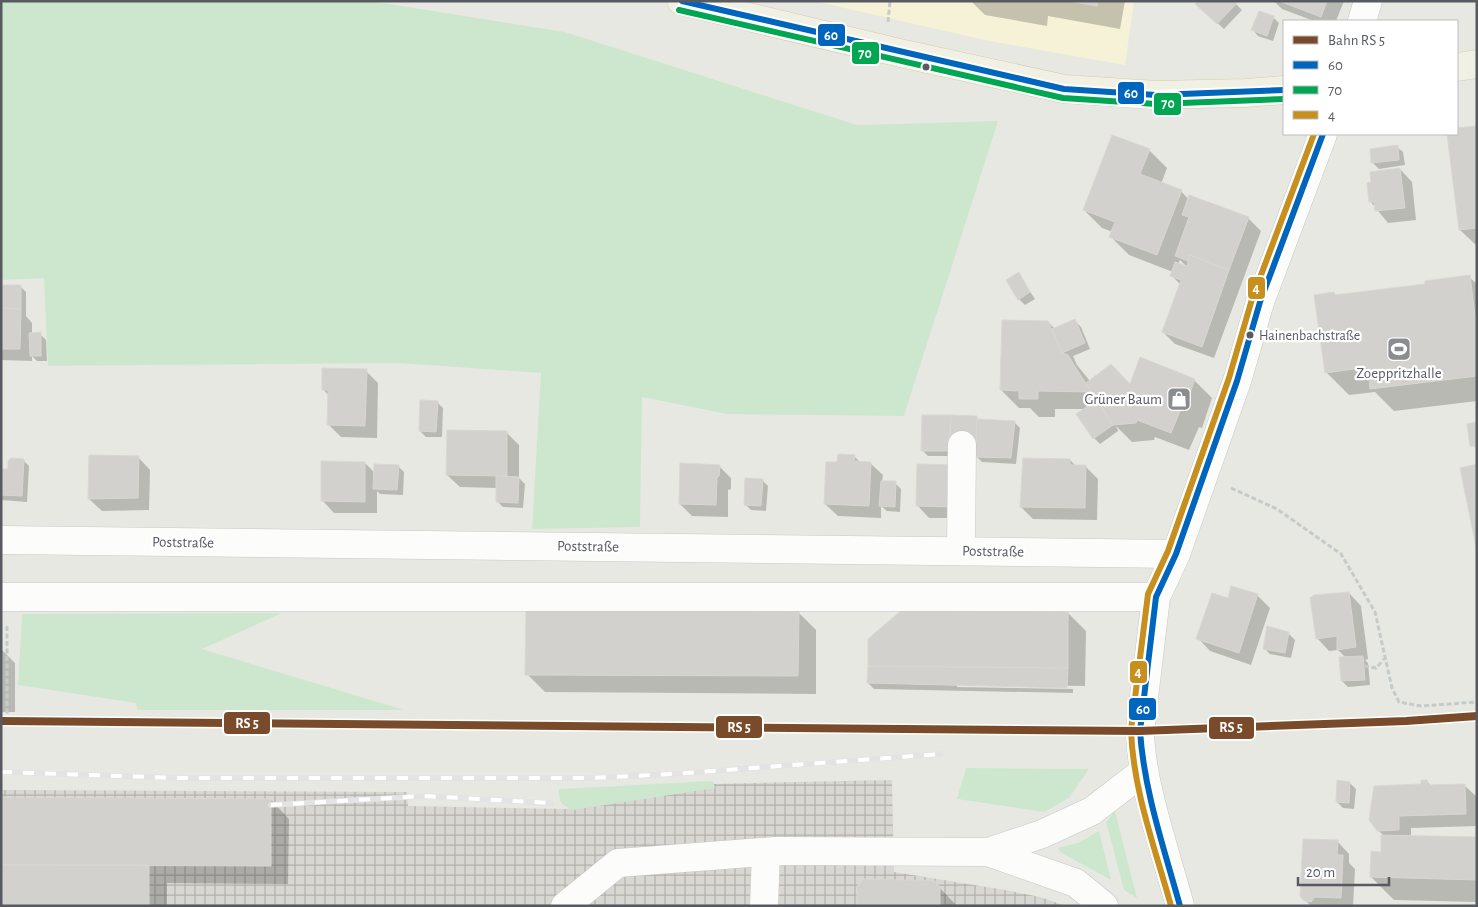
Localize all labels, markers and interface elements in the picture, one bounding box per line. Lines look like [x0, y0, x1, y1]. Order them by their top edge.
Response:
legend [1283, 20, 1458, 135]
line badge: 60 [817, 23, 846, 47]
text: 60 [824, 29, 838, 43]
text: Bahn RS 5 [1328, 33, 1385, 48]
line badge: 70 [851, 41, 880, 65]
text: 70 [858, 47, 872, 61]
text: 60 [1328, 58, 1343, 73]
unlabelled marker [921, 62, 931, 72]
line badge: 60 [1117, 81, 1145, 105]
text: 70 [1328, 83, 1342, 98]
text: 60 [1124, 87, 1138, 101]
line badge: 70 [1153, 92, 1182, 116]
text: 70 [1161, 97, 1175, 111]
text: 4 [1328, 108, 1335, 123]
line badge: 4 [1247, 276, 1266, 300]
text: 4 [1252, 282, 1260, 296]
place label: Hainenbachstraße [1259, 329, 1360, 343]
marker: Hainenbachstraße [1245, 330, 1255, 340]
sports icon: Zoeppritzhalle [1386, 336, 1412, 362]
place label: Zoeppritzhalle [1356, 366, 1442, 381]
shop icon: Grüner Baum [1166, 386, 1192, 412]
place label: Grüner Baum [1084, 392, 1162, 407]
street label: Poststraße [152, 534, 214, 551]
street label: Poststraße [557, 538, 619, 555]
street label: Poststraße [962, 543, 1024, 560]
line badge: 4 [1129, 660, 1148, 684]
text: 4 [1134, 666, 1142, 680]
line badge: 60 [1128, 697, 1157, 721]
text: 60 [1136, 703, 1150, 717]
line badge: RS 5 [223, 711, 271, 735]
line badge: RS 5 [715, 715, 763, 739]
line badge: RS 5 [1208, 716, 1255, 740]
text: RS 5 [235, 717, 259, 731]
text: RS 5 [727, 721, 751, 735]
text: RS 5 [1219, 721, 1243, 735]
scale bar [1298, 854, 1389, 886]
text: 20 m [1306, 865, 1335, 880]

